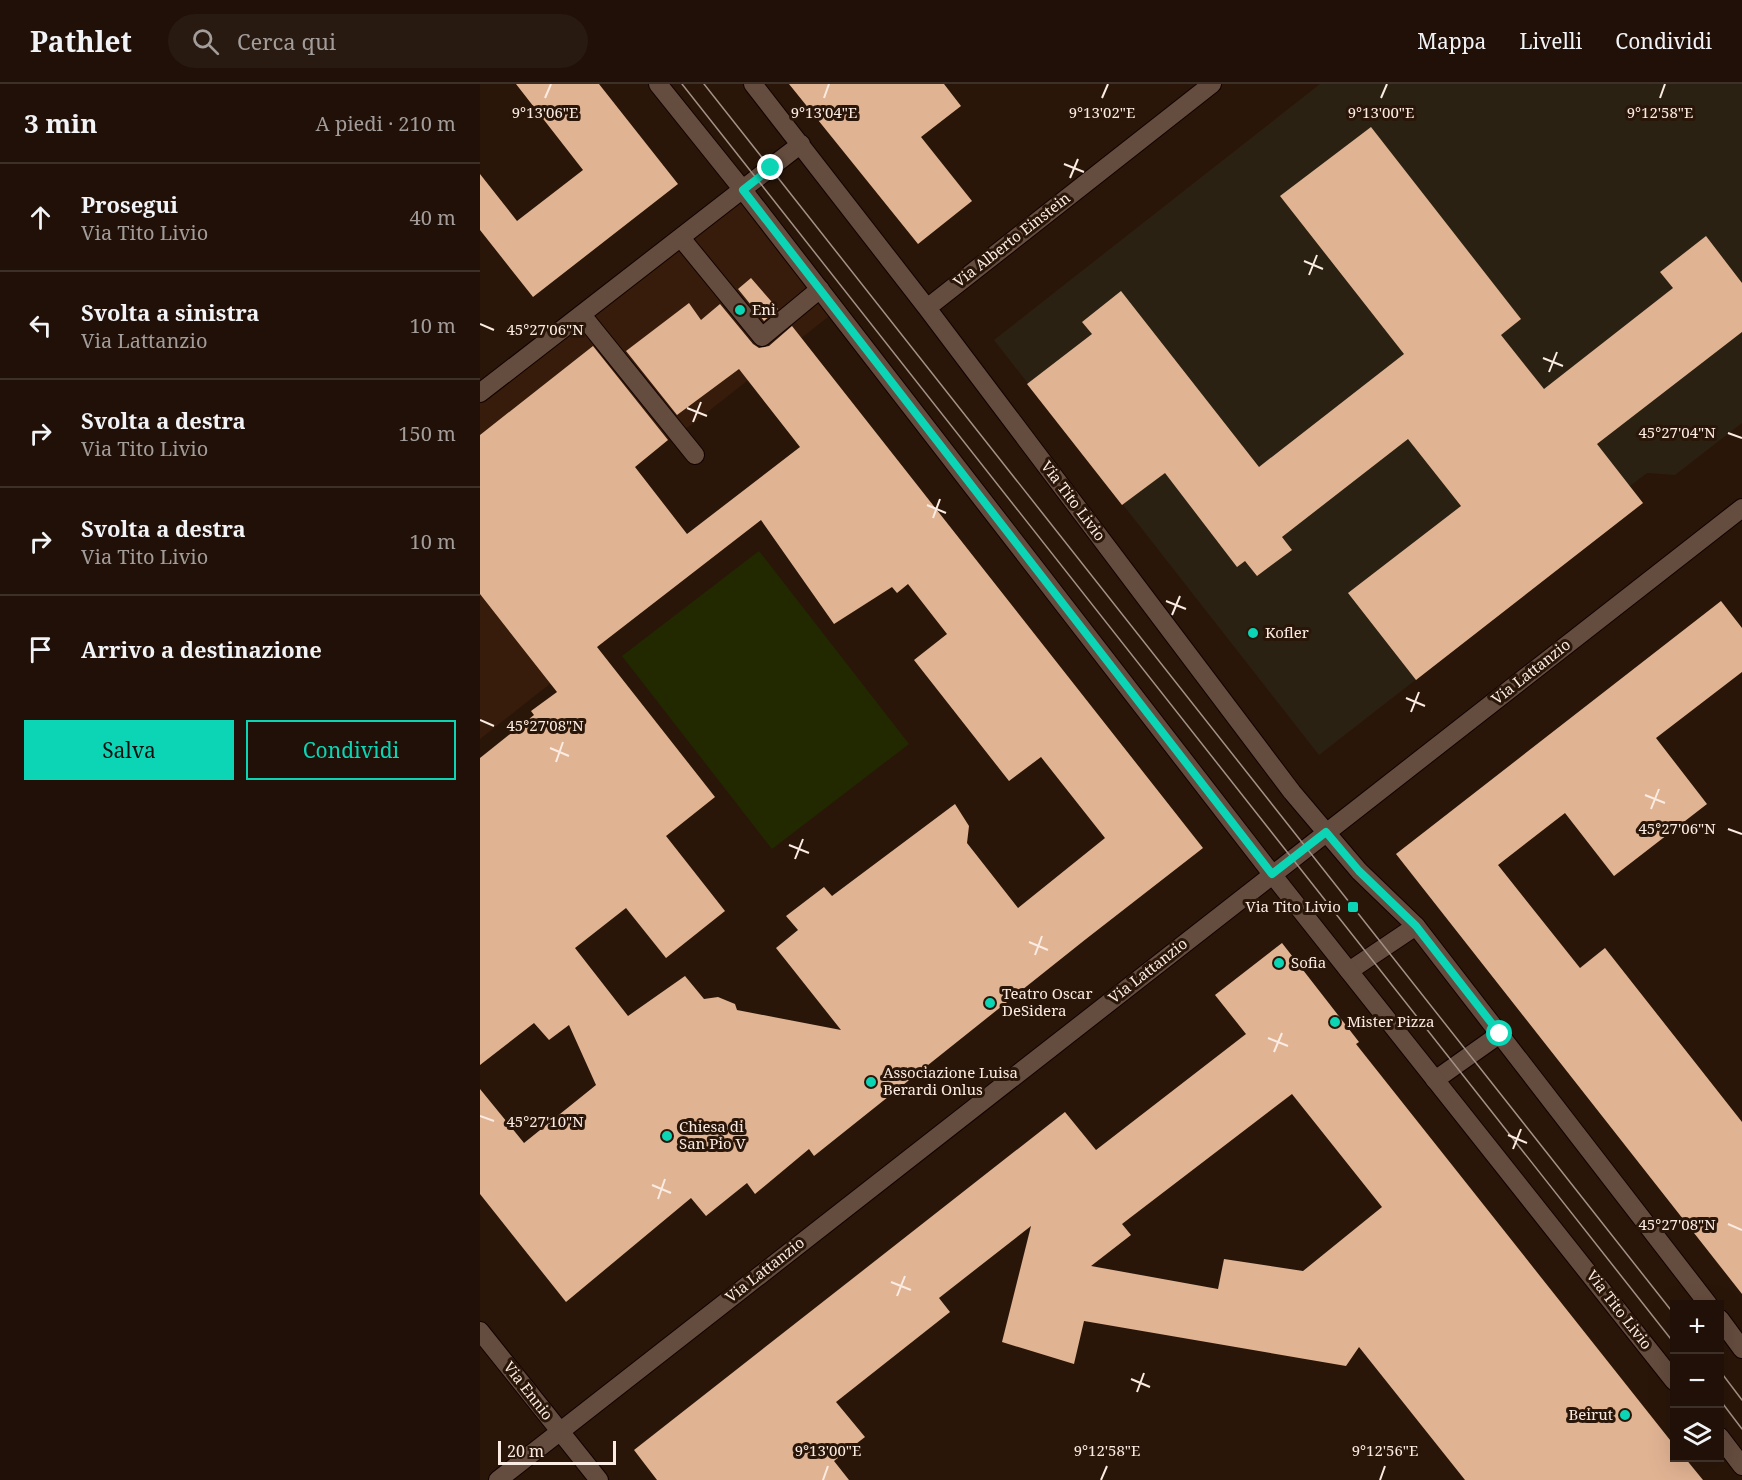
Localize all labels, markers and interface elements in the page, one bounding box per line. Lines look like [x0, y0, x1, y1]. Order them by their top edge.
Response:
search box [168, 14, 588, 68]
text: Pathlet [30, 22, 132, 60]
icon: search [189, 25, 222, 58]
text: Cerca qui [237, 26, 336, 56]
text: Mappa [1417, 27, 1486, 55]
text: Livelli [1519, 27, 1582, 55]
text: Condividi [1615, 27, 1712, 55]
text: 9°13'06"E [512, 102, 578, 122]
text: 9°13'04"E [791, 102, 857, 122]
text: 9°13'02"E [1069, 102, 1135, 122]
text: 9°13'00"E [1348, 102, 1414, 122]
text: 9°12'58"E [1627, 102, 1693, 122]
text: 3 min [24, 105, 98, 141]
text: A piedi · 210 m [316, 110, 456, 137]
route end [757, 154, 783, 180]
street label: Via Alberto Einstein [949, 187, 1074, 291]
text: Prosegui [81, 189, 178, 219]
icon: ahead [24, 201, 57, 234]
text: 40 m [410, 204, 456, 231]
text: Via Tito Livio [81, 219, 208, 246]
text: Svolta a sinistra [81, 297, 260, 327]
place label: Eni [752, 299, 776, 319]
marker: Eni [733, 303, 747, 317]
icon: left [24, 309, 57, 342]
text: 10 m [410, 312, 456, 339]
text: 45°27'06"N [506, 319, 584, 339]
text: Via Lattanzio [81, 327, 207, 354]
text: Svolta a destra [81, 405, 246, 435]
icon: right [24, 417, 57, 450]
text: 150 m [398, 420, 456, 447]
text: 45°27'04"N [1638, 422, 1716, 442]
text: Via Tito Livio [81, 435, 208, 462]
street label: Via Tito Livio [1037, 456, 1110, 545]
text: Svolta a destra [81, 513, 246, 543]
icon: right [24, 525, 57, 558]
text: 10 m [410, 528, 456, 555]
text: Via Tito Livio [81, 543, 208, 570]
place label: Kofler [1265, 622, 1309, 642]
marker: Kofler [1246, 626, 1260, 640]
icon: arrive [24, 633, 57, 666]
text: Arrivo a destinazione [81, 634, 322, 664]
street label: Via Lattanzio [1487, 634, 1574, 708]
text: 45°27'08"N [506, 715, 584, 735]
button: Salva [24, 720, 234, 780]
button: Condividi [246, 720, 456, 780]
text: 45°27'06"N [1638, 818, 1716, 838]
place label: Via Tito Livio [1246, 896, 1341, 916]
marker: Via Tito Livio [1346, 900, 1360, 914]
street label: Via Lattanzio [1104, 933, 1191, 1007]
place label: Sofia [1291, 952, 1326, 972]
marker: Sofia [1272, 956, 1286, 970]
place label: Teatro Oscar DeSidera [1002, 983, 1093, 1020]
marker: Teatro Oscar DeSidera [983, 996, 997, 1010]
place label: Mister Pizza [1347, 1011, 1435, 1031]
marker: Mister Pizza [1328, 1015, 1342, 1029]
route start [1486, 1020, 1512, 1046]
place label: Associazione Luisa Berardi Onlus [883, 1062, 1018, 1099]
marker: Associazione Luisa Berardi Onlus [864, 1075, 878, 1089]
text: 45°27'10"N [506, 1111, 584, 1131]
place label: Chiesa di San Pio V [679, 1116, 747, 1153]
marker: Chiesa di San Pio V [660, 1129, 674, 1143]
text: 45°27'08"N [1638, 1214, 1716, 1234]
street label: Via Lattanzio [721, 1232, 808, 1306]
street label: Via Tito Livio [1583, 1266, 1657, 1353]
map controls [1670, 1300, 1724, 1462]
button: + [1670, 1300, 1724, 1354]
button: − [1670, 1354, 1724, 1408]
street label: Via Ennio [500, 1357, 558, 1424]
place label: Beirut [1568, 1404, 1613, 1424]
marker: Beirut [1618, 1408, 1632, 1422]
button: layers [1670, 1408, 1724, 1462]
scale bar [498, 1438, 616, 1466]
text: 20 m [507, 1440, 544, 1462]
text: 9°13'00"E [795, 1440, 861, 1460]
text: 9°12'58"E [1074, 1440, 1140, 1460]
text: 9°12'56"E [1352, 1440, 1418, 1460]

